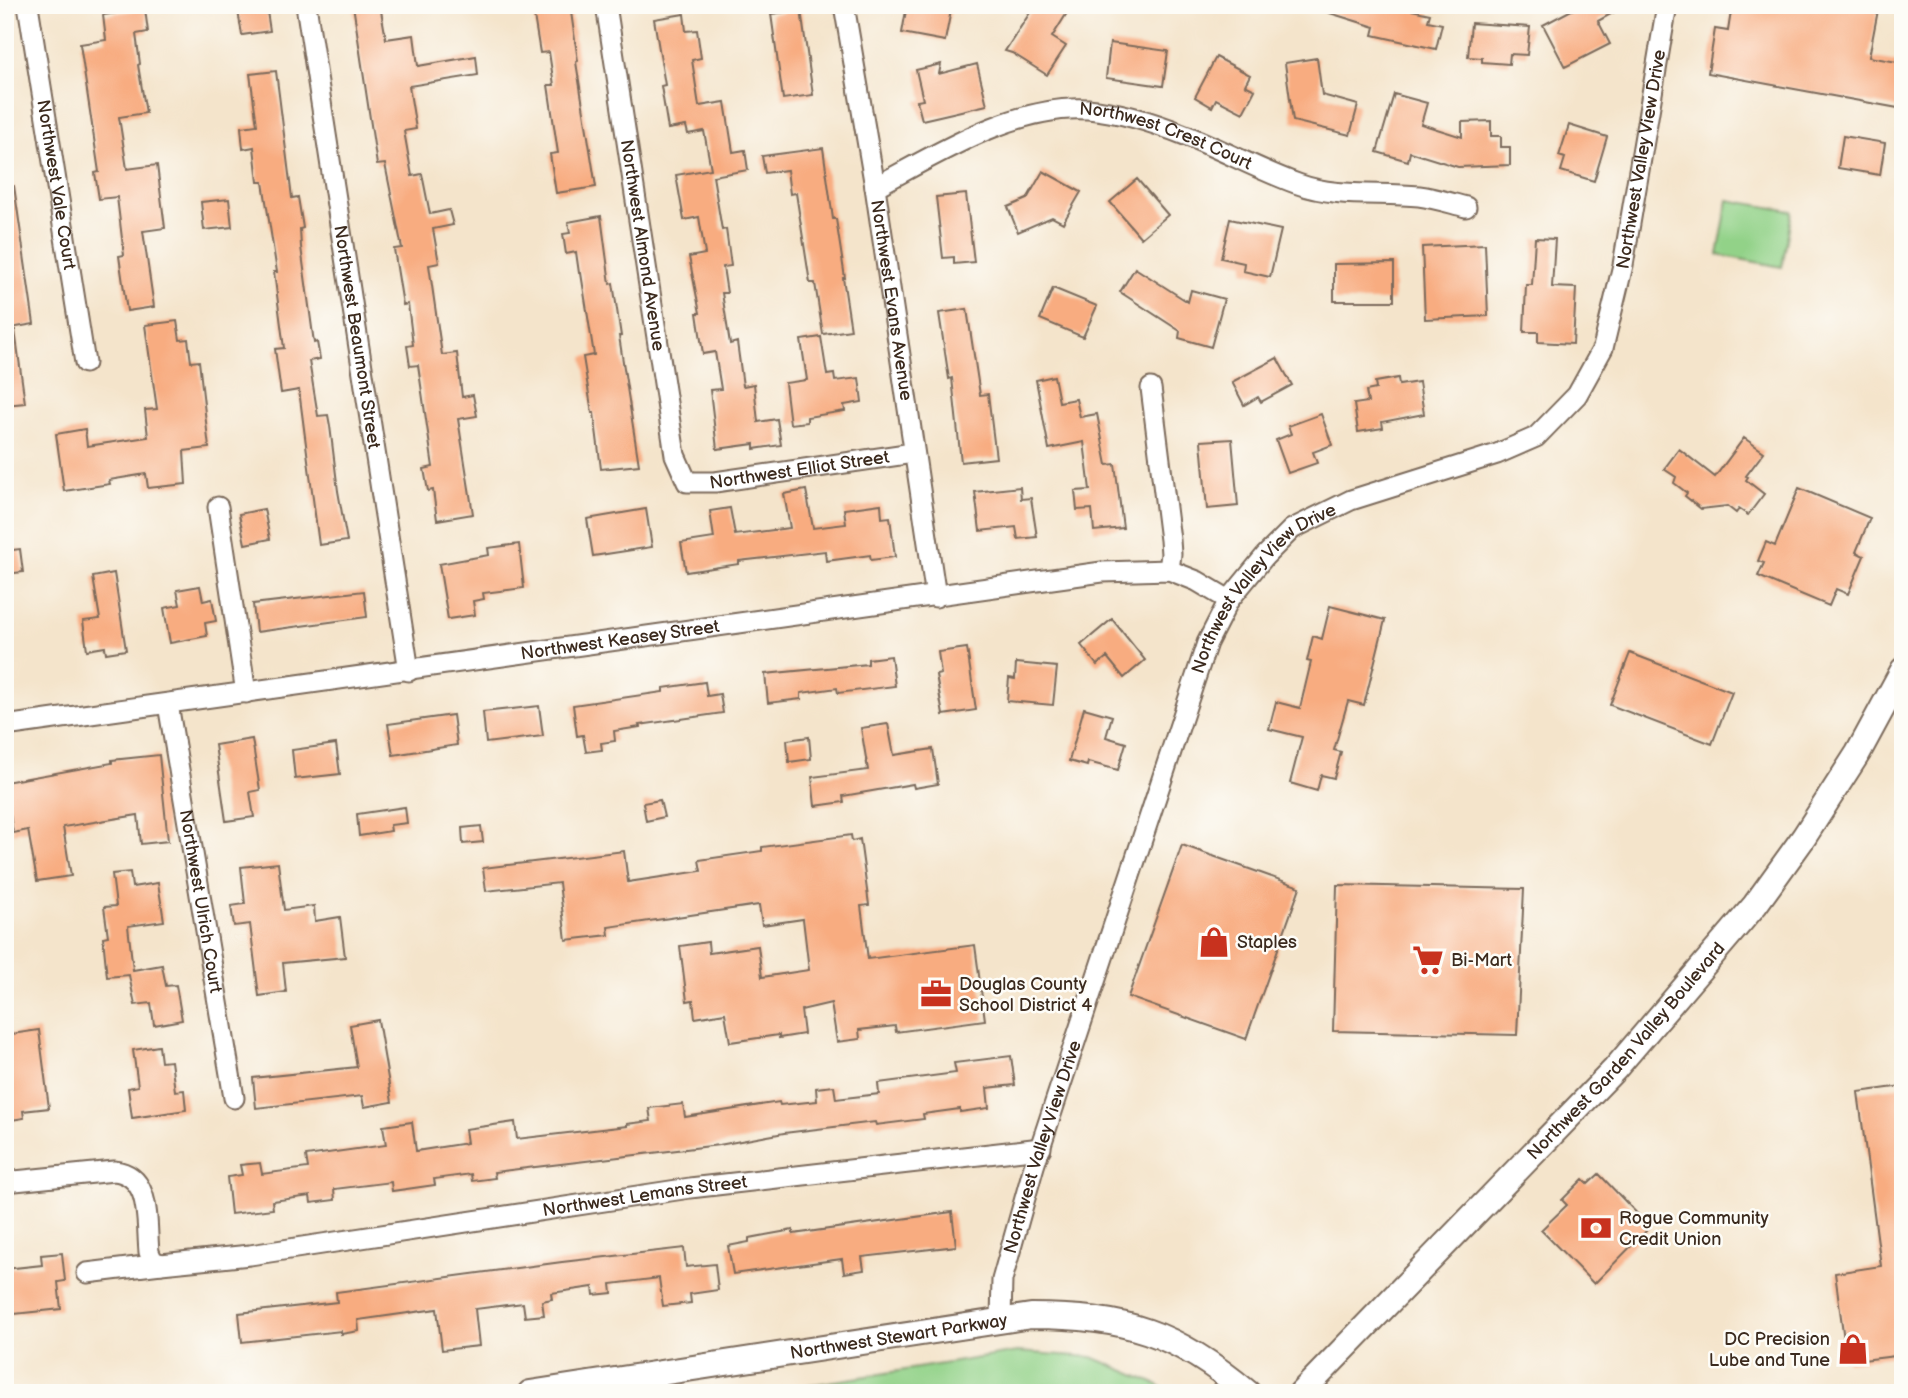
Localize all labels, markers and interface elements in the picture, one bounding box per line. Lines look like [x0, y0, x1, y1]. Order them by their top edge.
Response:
street label: Northwest Valley View Drive [1612, 48, 1670, 271]
street label: Northwest Vale Court [33, 98, 81, 272]
street label: Northwest Crest Court [1079, 98, 1256, 174]
street label: Northwest Almond Avenue [616, 138, 669, 353]
street label: Northwest Evans Avenue [867, 198, 917, 402]
street label: Northwest Beaumont Street [330, 224, 385, 451]
street label: Northwest Elliot Street [708, 446, 891, 493]
street label: Northwest Valley View Drive [1187, 498, 1340, 676]
street label: Northwest Keasey Street [519, 615, 721, 664]
street label: Northwest Ulrich Court [175, 808, 227, 995]
shop icon: Staples [1197, 925, 1231, 959]
place label: Staples [1237, 932, 1297, 953]
street label: Northwest Garden Valley Boulevard [1523, 938, 1729, 1164]
supermarket icon: Bi-Mart [1411, 943, 1445, 977]
place label: Bi-Mart [1451, 950, 1513, 971]
place label: Douglas County School District 4 [959, 974, 1092, 1016]
office icon: Douglas County School District 4 [919, 977, 953, 1011]
street label: Northwest Valley View Drive [999, 1037, 1085, 1256]
street label: Northwest Lemans Street [541, 1171, 749, 1221]
place label: Rogue Community Credit Union [1619, 1208, 1770, 1250]
bank icon: Rogue Community Credit Union [1579, 1211, 1613, 1245]
street label: Northwest Stewart Parkway [788, 1309, 1010, 1363]
place label: DC Precision Lube and Tune [1709, 1329, 1830, 1371]
shop icon: DC Precision Lube and Tune [1836, 1332, 1870, 1366]

